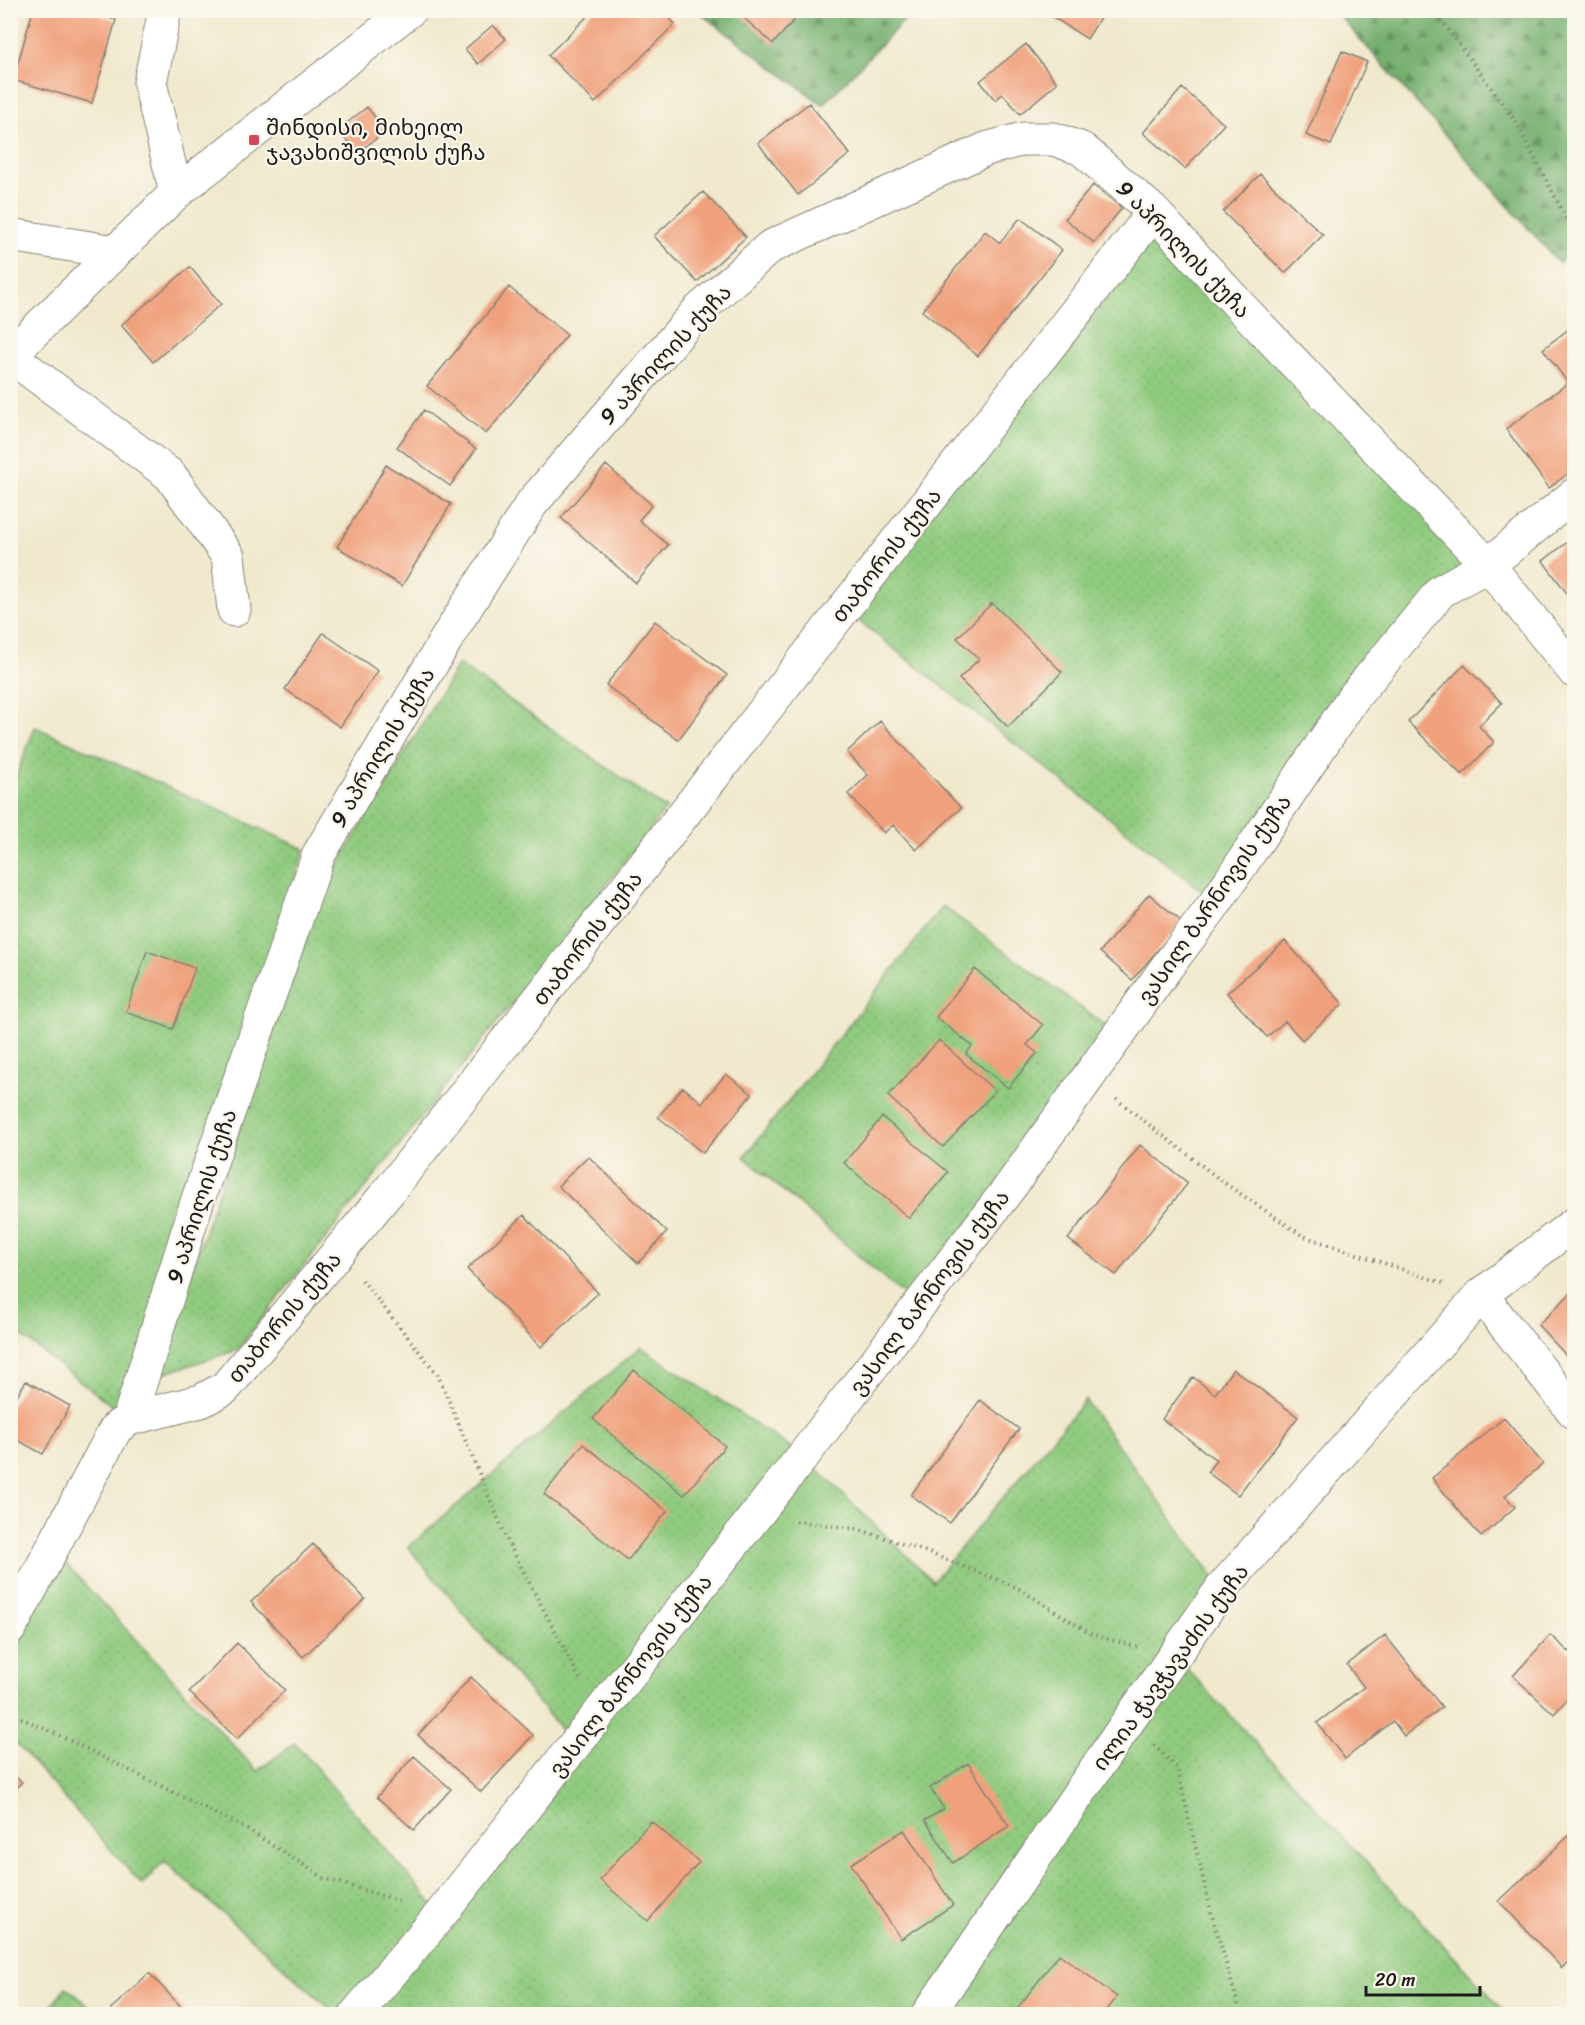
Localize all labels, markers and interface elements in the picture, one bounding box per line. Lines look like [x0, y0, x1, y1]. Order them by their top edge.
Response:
place label: შინდისი, მიხეილ ჯავახიშვილის ქუჩა [266, 108, 486, 172]
marker: შინდისი, მიხეილ ჯავახიშვილის ქუჩა [247, 133, 261, 147]
street label: 9 აპრილის ქუჩა [1107, 171, 1261, 328]
street label: 9 აპრილის ქუჩა [589, 275, 741, 434]
street label: თაბორის ქუჩა [821, 479, 952, 632]
street label: 9 აპრილის ქუჩა [319, 660, 446, 835]
street label: ვასილ ბარნოვის ქუჩა [1127, 786, 1302, 1013]
street label: თაბორის ქუჩა [522, 862, 653, 1015]
street label: 9 აპრილის ქუჩა [155, 1104, 248, 1288]
street label: ვასილ ბარნოვის ქუჩა [839, 1181, 1020, 1404]
street label: თაბორის ქუჩა [217, 1242, 352, 1392]
street label: ილია ჭავჭავაძის ქუჩა [1082, 1555, 1259, 1779]
street label: ვასილ ბარნოვის ქუჩა [538, 1565, 723, 1786]
scale bar [1366, 1959, 1480, 1997]
text: 20 m [1375, 1964, 1415, 1996]

